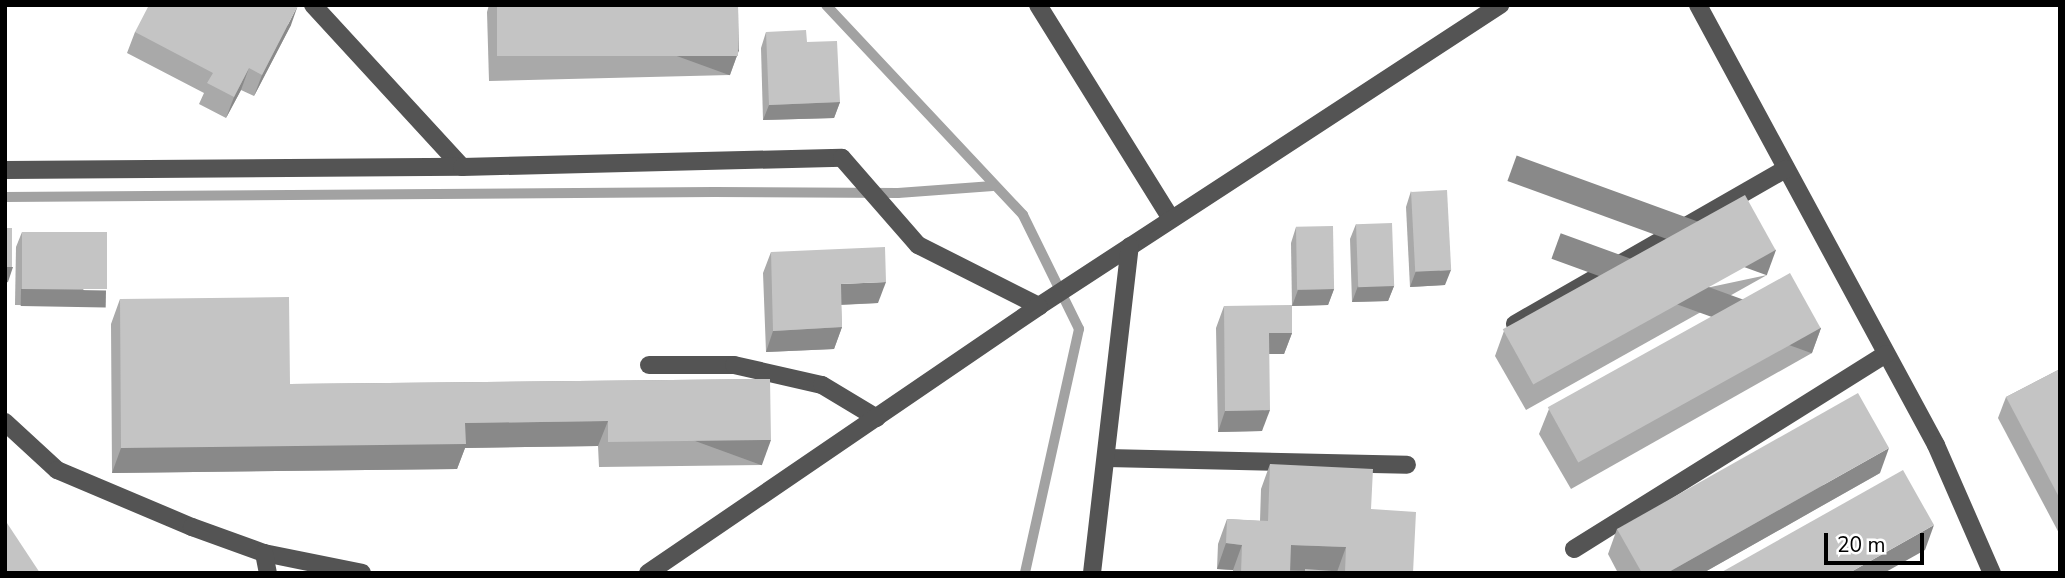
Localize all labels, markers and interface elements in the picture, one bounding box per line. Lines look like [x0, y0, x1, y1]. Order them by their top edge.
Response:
scale bar [1827, 518, 1927, 562]
text: 20 m [1837, 531, 1886, 559]

